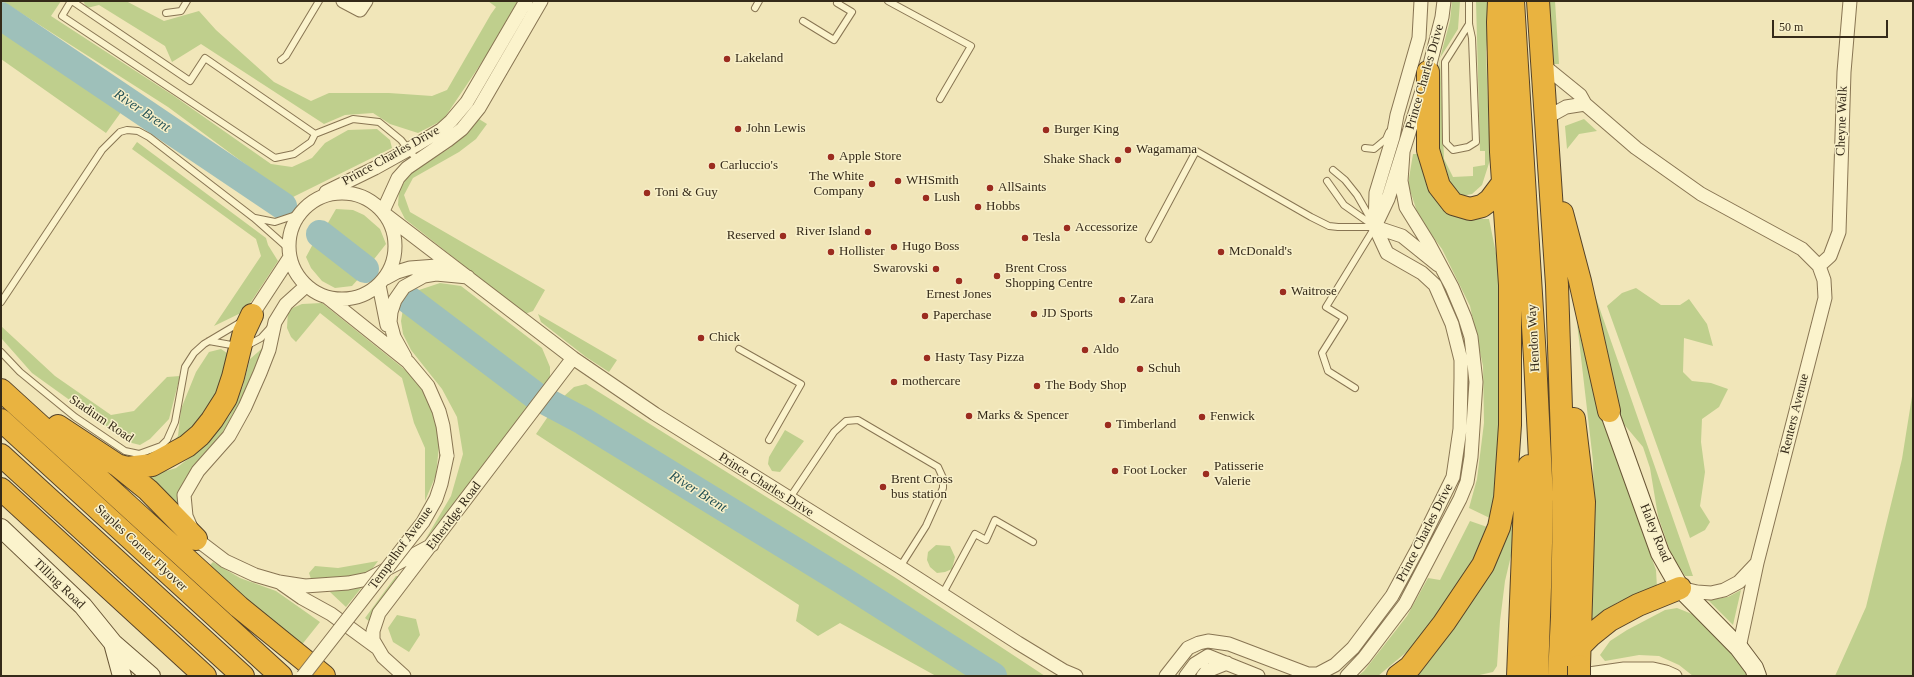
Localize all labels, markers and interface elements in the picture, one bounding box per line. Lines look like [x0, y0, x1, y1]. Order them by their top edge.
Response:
scale bar [1774, 12, 1890, 38]
text: 50 m [1779, 20, 1803, 34]
street label: Prince Charles Drive [1402, 22, 1448, 132]
place label: Lakeland [735, 51, 783, 67]
marker: Lakeland [722, 54, 732, 64]
water label: River Brent [111, 86, 173, 136]
street label: Cheyne Walk [1833, 86, 1851, 156]
place label: John Lewis [746, 121, 806, 137]
place label: Burger King [1054, 122, 1119, 138]
street label: Prince Charles Drive [340, 123, 442, 189]
marker: John Lewis [733, 124, 743, 134]
marker: Burger King [1041, 125, 1051, 135]
place label: Wagamama [1136, 142, 1197, 158]
marker: Wagamama [1123, 145, 1133, 155]
place label: Apple Store [839, 149, 901, 165]
marker: Apple Store [826, 152, 836, 162]
place label: Shake Shack [1043, 152, 1110, 168]
marker: Shake Shack [1113, 155, 1123, 165]
place label: Carluccio's [720, 158, 778, 174]
marker: Carluccio's [707, 161, 717, 171]
place label: The White Company [809, 169, 864, 200]
place label: WHSmith [906, 173, 959, 189]
marker: WHSmith [893, 176, 903, 186]
marker: The White Company [867, 179, 877, 189]
place label: AllSaints [998, 180, 1046, 196]
marker: AllSaints [985, 183, 995, 193]
place label: Toni & Guy [655, 185, 718, 201]
marker: Toni & Guy [642, 188, 652, 198]
place label: Lush [934, 190, 960, 206]
marker: Lush [921, 193, 931, 203]
place label: Hobbs [986, 199, 1020, 215]
marker: Hobbs [973, 202, 983, 212]
place label: Accessorize [1075, 220, 1138, 236]
marker: Accessorize [1062, 223, 1072, 233]
place label: River Island [796, 224, 860, 240]
marker: River Island [863, 227, 873, 237]
place label: Reserved [727, 228, 775, 244]
place label: Tesla [1033, 230, 1060, 246]
marker: Reserved [778, 231, 788, 241]
marker: Tesla [1020, 233, 1030, 243]
place label: Hugo Boss [902, 239, 959, 255]
marker: Hugo Boss [889, 242, 899, 252]
place label: Hollister [839, 244, 884, 260]
place label: McDonald's [1229, 244, 1292, 260]
marker: Hollister [826, 247, 836, 257]
marker: McDonald's [1216, 247, 1226, 257]
place label: Swarovski [873, 261, 928, 277]
place label: Brent Cross Shopping Centre [1005, 261, 1093, 292]
marker: Swarovski [931, 264, 941, 274]
marker: Brent Cross Shopping Centre [992, 271, 1002, 281]
marker: Ernest Jones [954, 276, 964, 286]
place label: Waitrose [1291, 284, 1337, 300]
place label: Ernest Jones [926, 287, 992, 303]
marker: Waitrose [1278, 287, 1288, 297]
place label: Zara [1130, 292, 1154, 308]
marker: Zara [1117, 295, 1127, 305]
street label: Hendon Way [1524, 304, 1544, 372]
place label: JD Sports [1042, 306, 1093, 322]
place label: Paperchase [933, 308, 991, 324]
marker: JD Sports [1029, 309, 1039, 319]
marker: Paperchase [920, 311, 930, 321]
place label: Chick [709, 330, 740, 346]
marker: Chick [696, 333, 706, 343]
place label: Aldo [1093, 342, 1119, 358]
marker: Aldo [1080, 345, 1090, 355]
place label: Hasty Tasy Pizza [935, 350, 1024, 366]
marker: Hasty Tasy Pizza [922, 353, 932, 363]
place label: Schuh [1148, 361, 1180, 377]
marker: Schuh [1135, 364, 1145, 374]
street label: Renters Avenue [1777, 372, 1813, 456]
place label: mothercare [902, 374, 960, 390]
marker: mothercare [889, 377, 899, 387]
place label: The Body Shop [1045, 378, 1127, 394]
marker: The Body Shop [1032, 381, 1042, 391]
street label: Stadium Road [66, 392, 136, 446]
place label: Marks & Spencer [977, 408, 1069, 424]
place label: Fenwick [1210, 409, 1255, 425]
marker: Marks & Spencer [964, 411, 974, 421]
marker: Fenwick [1197, 412, 1207, 422]
place label: Timberland [1116, 417, 1176, 433]
marker: Timberland [1103, 420, 1113, 430]
street label: Prince Charles Drive [716, 449, 816, 521]
place label: Patisserie Valerie [1214, 459, 1264, 490]
place label: Foot Locker [1123, 463, 1187, 479]
marker: Foot Locker [1110, 466, 1120, 476]
water label: River Brent [666, 468, 730, 516]
marker: Patisserie Valerie [1201, 469, 1211, 479]
place label: Brent Cross bus station [891, 472, 953, 503]
street label: Etheridge Road [423, 479, 485, 553]
street label: Prince Charles Drive [1393, 481, 1457, 585]
marker: Brent Cross bus station [878, 482, 888, 492]
street label: Staples Corner Flyover [92, 501, 190, 595]
street label: Haley Road [1636, 501, 1674, 565]
street label: Tempelhof Avenue [366, 503, 436, 593]
street label: Tilling Road [30, 556, 88, 612]

